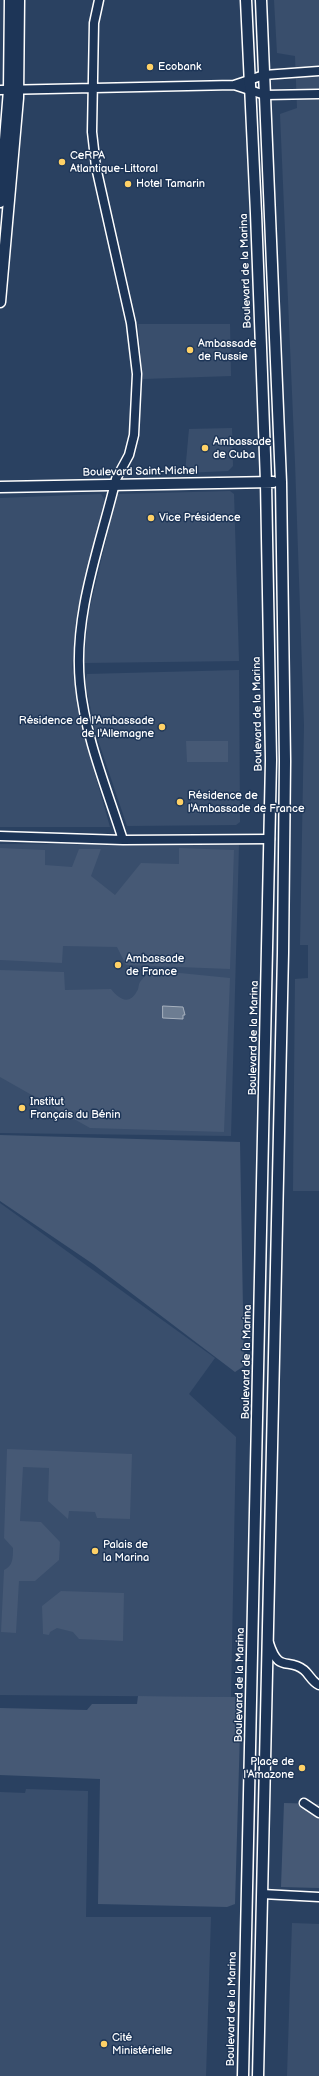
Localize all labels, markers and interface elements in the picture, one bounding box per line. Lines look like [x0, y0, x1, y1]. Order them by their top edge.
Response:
place label: Ecobank [158, 60, 201, 74]
marker: Ecobank [145, 62, 155, 72]
place label: CeRPA Atlantique-Littoral [70, 149, 158, 175]
marker: CeRPA Atlantique-Littoral [57, 157, 67, 167]
place label: Hotel Tamarin [136, 177, 205, 191]
marker: Hotel Tamarin [123, 179, 133, 189]
street label: Boulevard de la Marina [237, 213, 255, 329]
place label: Ambassade de Russie [198, 337, 256, 363]
marker: Ambassade de Russie [185, 345, 195, 355]
place label: Ambassade de Cuba [213, 435, 271, 461]
marker: Ambassade de Cuba [200, 443, 210, 453]
street label: Boulevard Saint-Michel [82, 464, 198, 480]
place label: Vice Présidence [159, 511, 240, 525]
marker: Vice Présidence [146, 513, 156, 523]
street label: Boulevard de la Marina [250, 656, 266, 772]
place label: Résidence de l'Ambassade de l'Allemagne [19, 714, 154, 740]
marker: Résidence de l'Ambassade de l'Allemagne [157, 722, 167, 732]
place label: Résidence de l'Ambassade de France [188, 789, 304, 815]
marker: Résidence de l'Ambassade de France [175, 797, 185, 807]
place label: Ambassade de France [126, 952, 184, 978]
marker: Ambassade de France [113, 960, 123, 970]
street label: Boulevard de la Marina [246, 980, 262, 1096]
place label: Institut Français du Bénin [30, 1095, 120, 1121]
marker: Institut Français du Bénin [17, 1103, 27, 1113]
street label: Boulevard de la Marina [239, 1304, 255, 1420]
place label: Palais de la Marina [103, 1538, 149, 1564]
marker: Palais de la Marina [90, 1546, 100, 1556]
street label: Boulevard de la Marina [232, 1627, 248, 1743]
place label: Place de l'Amazone [244, 1755, 294, 1781]
marker: Place de l'Amazone [297, 1763, 307, 1773]
street label: Boulevard de la Marina [224, 1951, 240, 2067]
place label: Cité Ministérielle [112, 2031, 172, 2057]
marker: Cité Ministérielle [99, 2039, 109, 2049]

